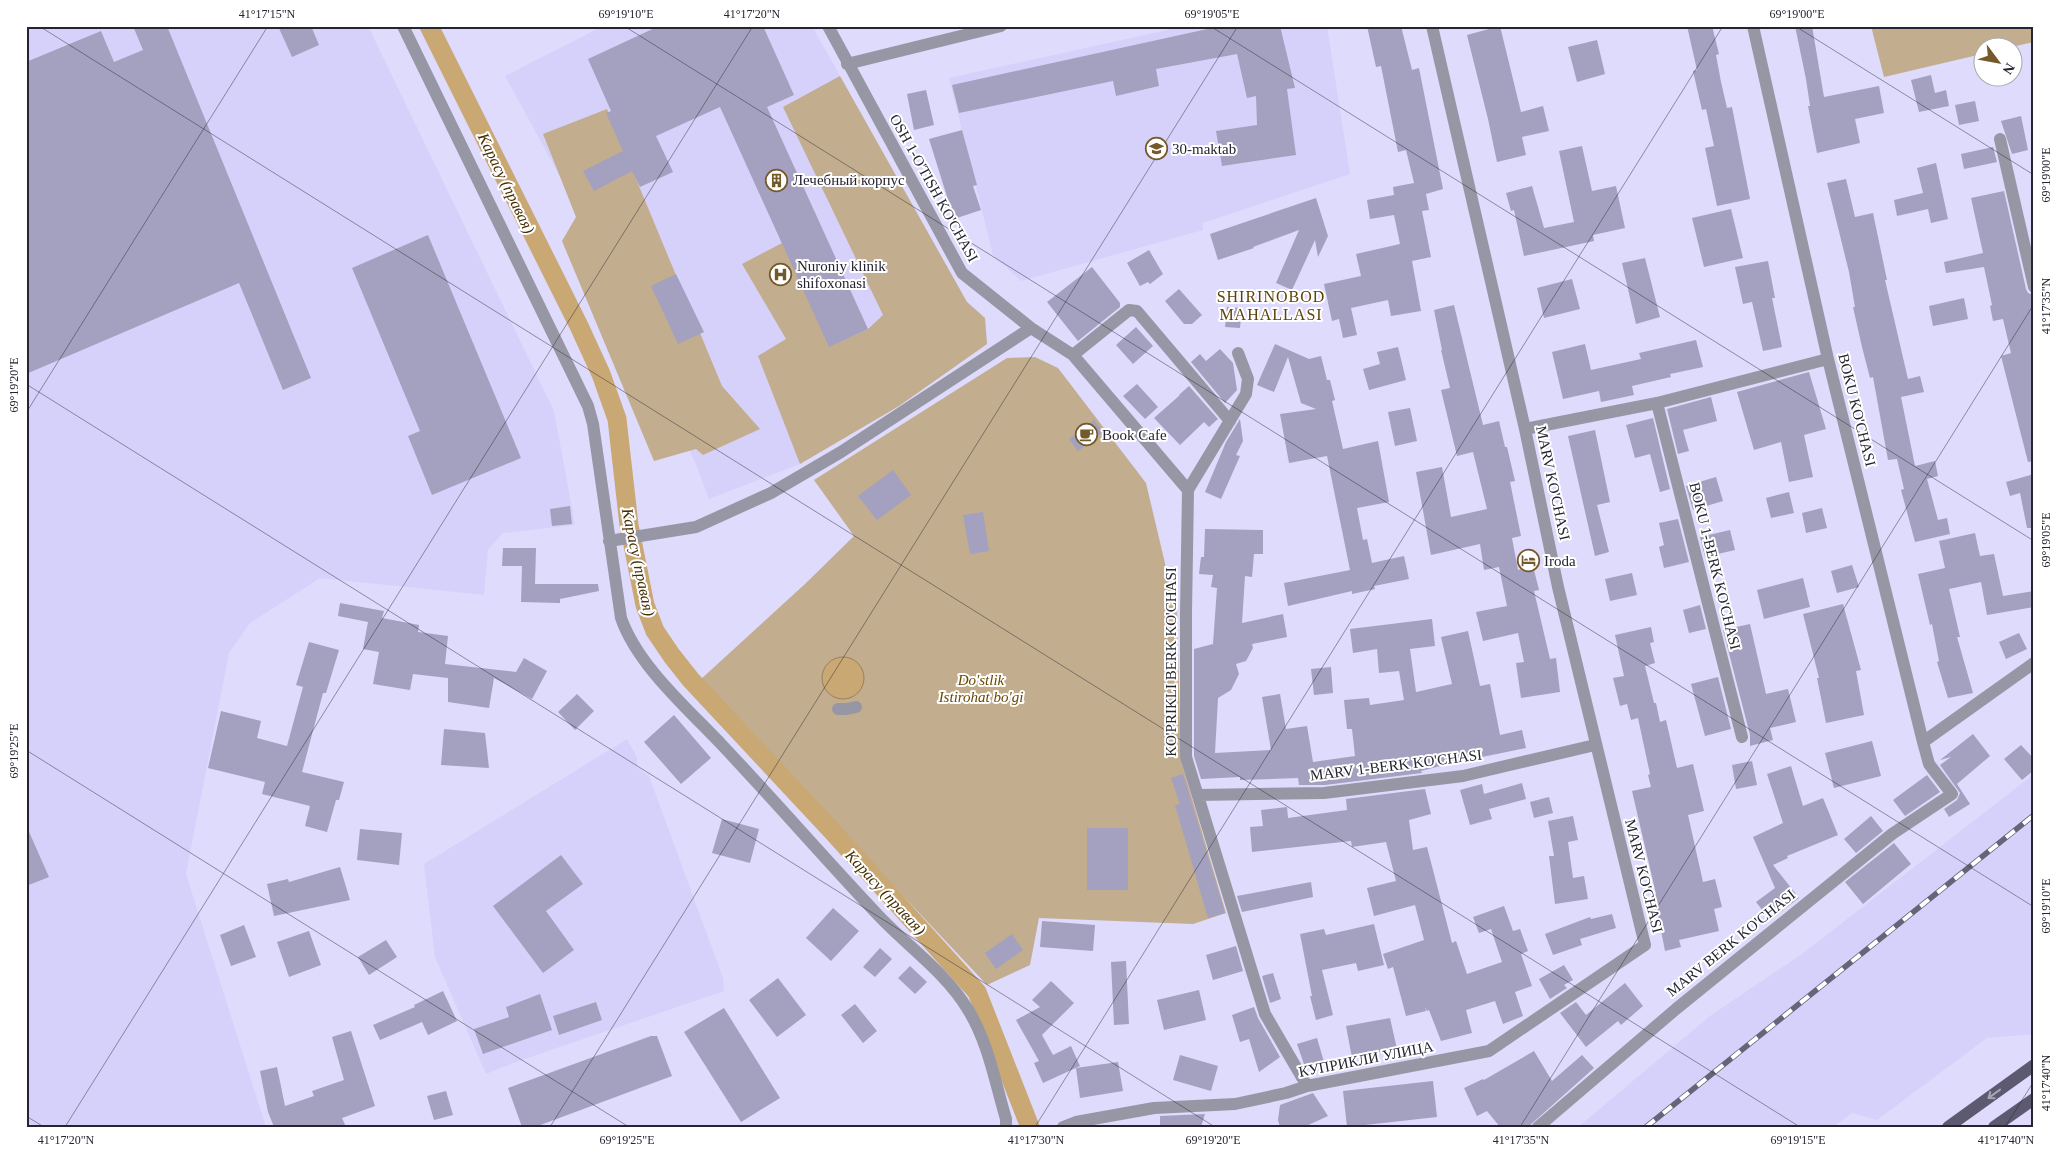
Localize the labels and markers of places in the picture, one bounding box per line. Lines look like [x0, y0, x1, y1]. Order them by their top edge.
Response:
school or university icon: 30-maktab [1144, 137, 1168, 161]
place label: 30-maktab [1172, 141, 1236, 157]
building icon: Лечебный корпус [765, 168, 789, 192]
place label: Лечебный корпус [793, 172, 905, 188]
place label: Nuroniy klinik shifoxonasi [797, 258, 886, 291]
hospital icon: Nuroniy klinik shifoxonasi [769, 263, 793, 287]
cafe icon: Book Cafe [1074, 423, 1098, 447]
place label: Book Cafe [1102, 427, 1167, 443]
hotel icon: Iroda [1516, 549, 1540, 573]
place label: Iroda [1544, 553, 1576, 569]

